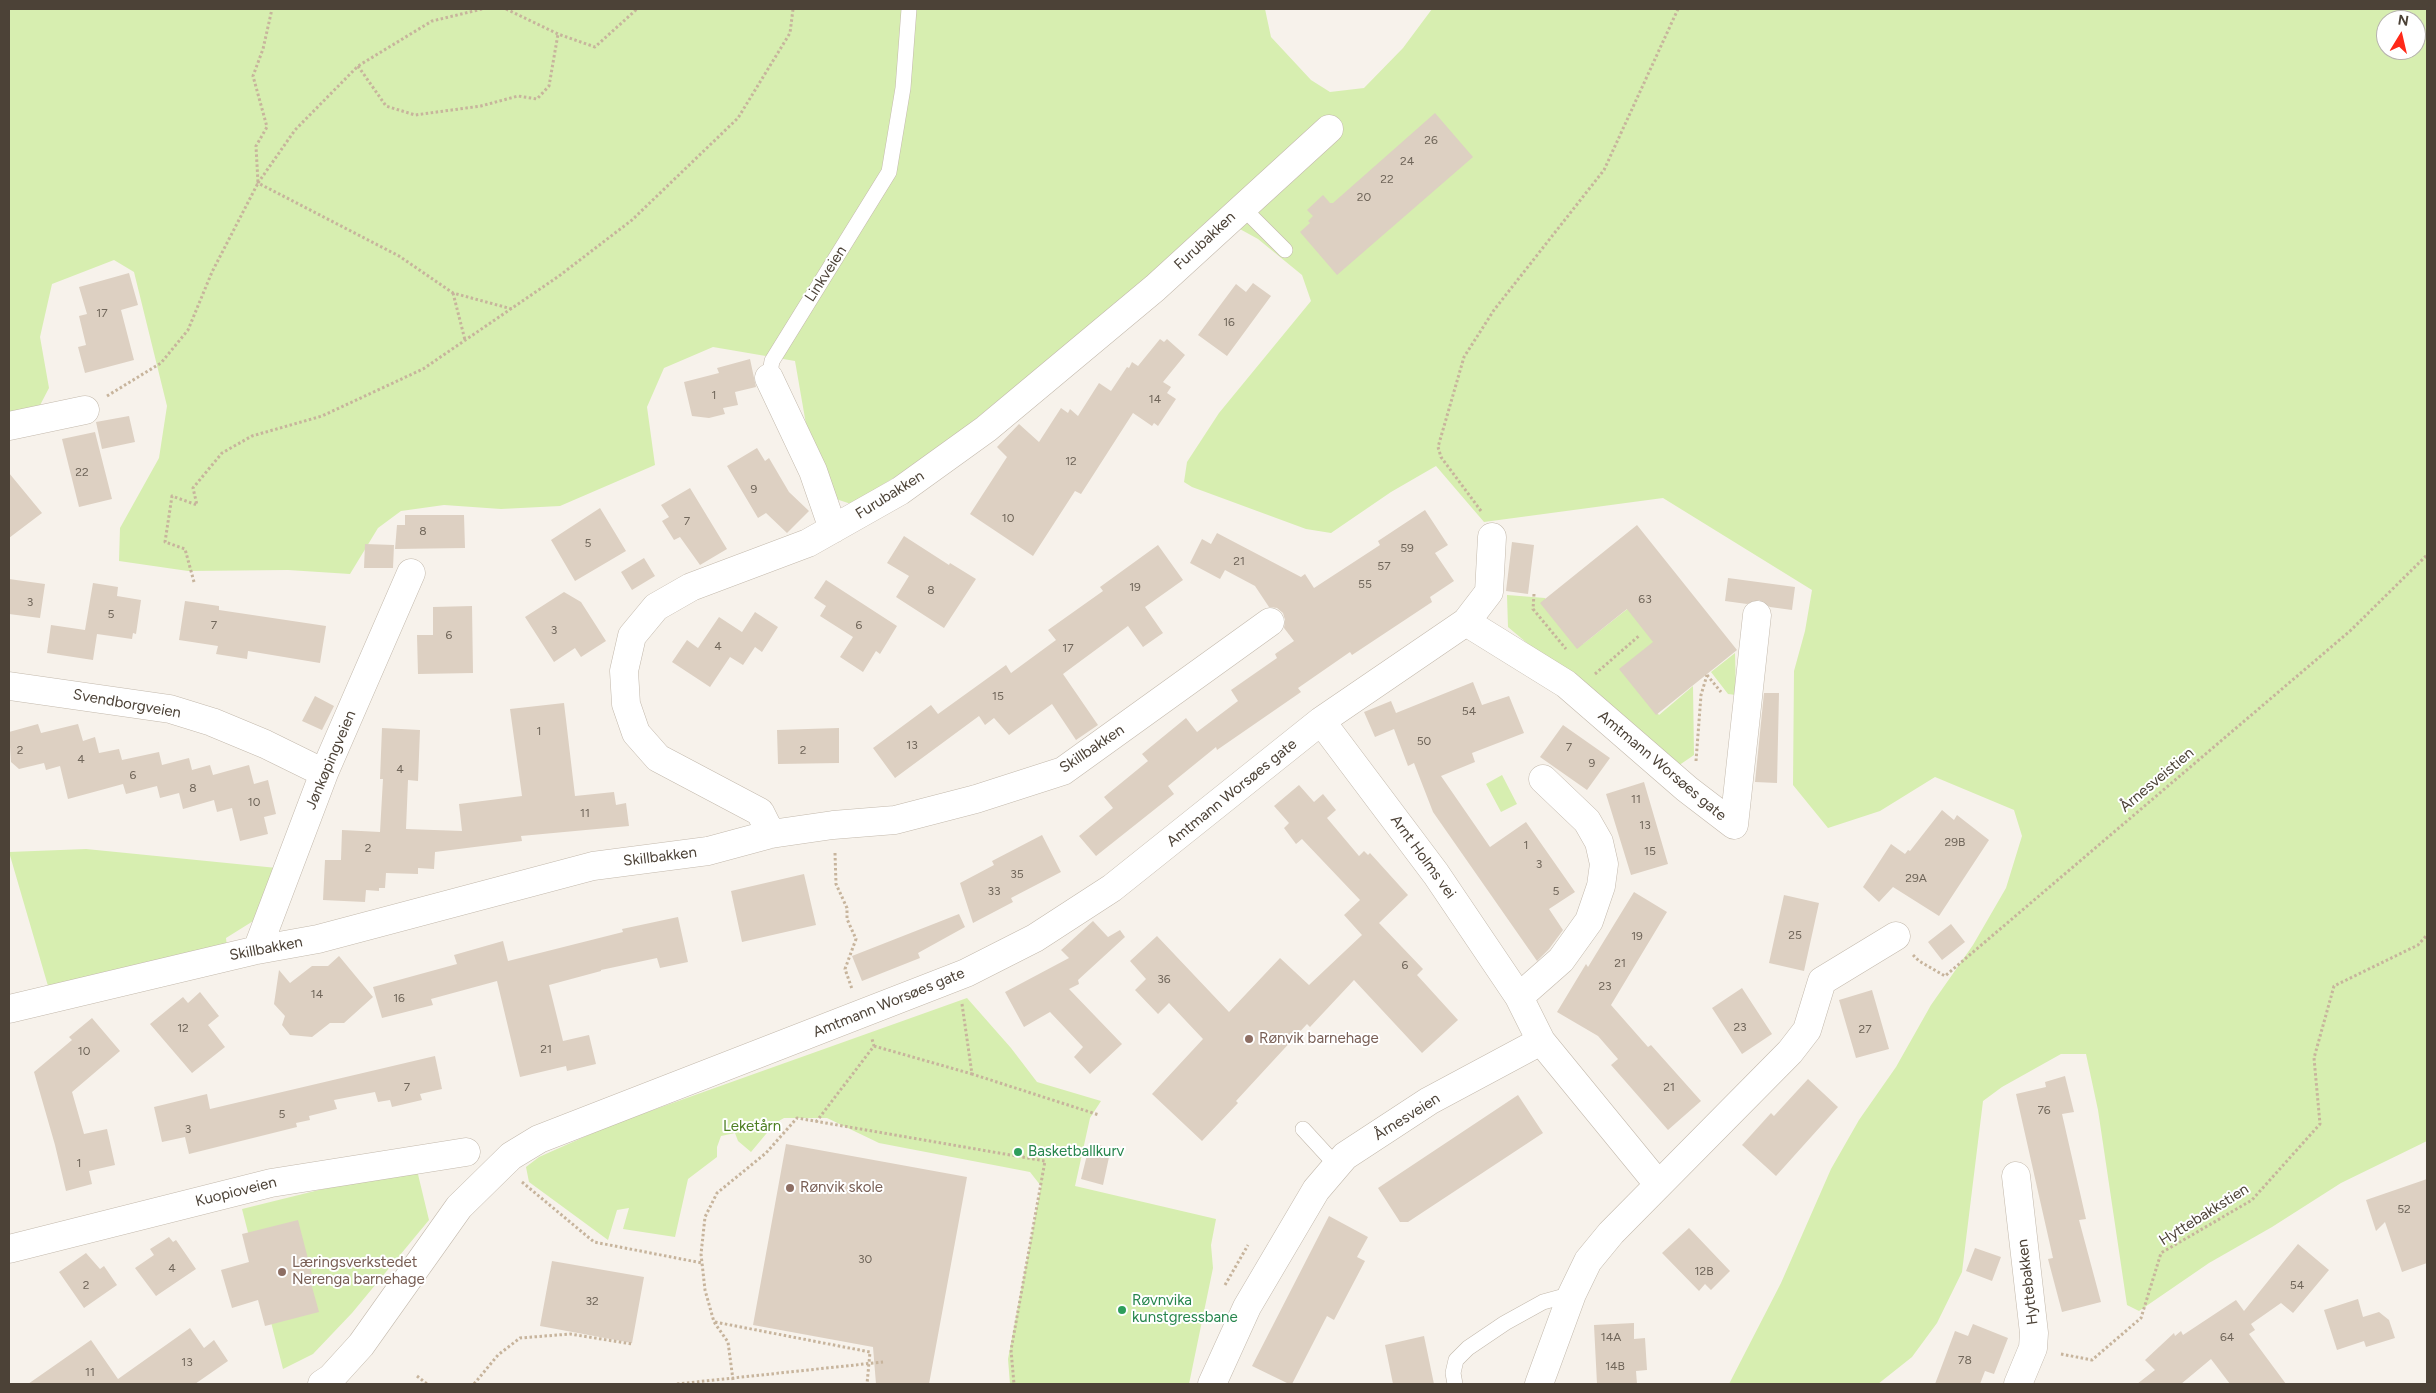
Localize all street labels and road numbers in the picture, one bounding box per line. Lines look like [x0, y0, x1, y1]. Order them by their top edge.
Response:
street label: Furubakken [1171, 208, 1239, 274]
street label: Linkveien [801, 243, 851, 305]
street label: Furubakken [852, 467, 928, 523]
street label: Svendborgveien [72, 686, 182, 722]
street label: Amtmann Worsøes gate [1594, 707, 1730, 825]
street label: Jønkøpingveien [302, 708, 360, 812]
street label: Skillbakken [1056, 721, 1128, 777]
street label: Amtmann Worsøes gate [1163, 735, 1301, 851]
street label: Årnesveistien [2116, 744, 2198, 816]
street label: Arnt Holms vei [1387, 812, 1459, 902]
street label: Skillbakken [622, 844, 698, 870]
street label: Skillbakken [228, 933, 304, 965]
street label: Amtmann Worsøes gate [811, 964, 967, 1042]
street label: Årnesveien [1371, 1090, 1443, 1144]
street label: Kuopioveien [194, 1173, 278, 1211]
street label: Hyttebakkstien [2156, 1180, 2252, 1250]
street label: Hyttebakken [2014, 1238, 2042, 1326]

